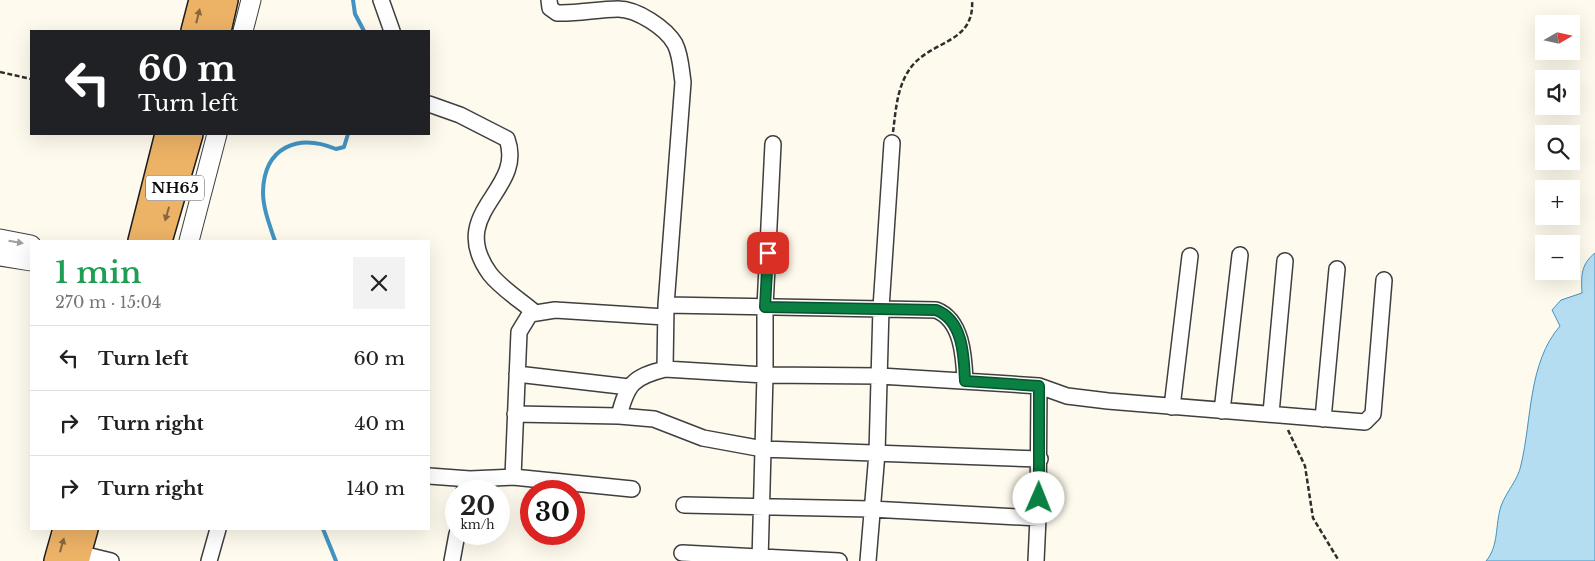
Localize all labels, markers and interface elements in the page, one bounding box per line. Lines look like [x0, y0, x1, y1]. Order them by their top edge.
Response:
one-way arrow [195, 8, 203, 23]
north arrow [1535, 15, 1580, 60]
map controls [1535, 15, 1580, 280]
text: 60 m [138, 47, 236, 90]
icon: left [55, 50, 120, 115]
button: sound [1535, 70, 1580, 115]
text: Turn left [138, 90, 238, 117]
button: search [1535, 125, 1580, 170]
road number: NH65 [146, 176, 204, 200]
button: + [1535, 180, 1580, 225]
one-way arrow [162, 207, 170, 222]
pin [747, 232, 789, 274]
button: − [1535, 235, 1580, 280]
one-way arrow [8, 238, 24, 246]
icon: arrive [754, 239, 782, 267]
text: 1 min [55, 254, 141, 291]
button: close [353, 257, 405, 309]
text: 270 m · 15:04 [55, 292, 161, 312]
icon: left [55, 344, 83, 372]
text: Turn left [98, 347, 189, 370]
text: 60 m [353, 347, 405, 370]
icon: right [55, 409, 83, 437]
text: Turn right [98, 412, 204, 435]
text: 40 m [354, 412, 405, 435]
position arrow [1012, 471, 1064, 523]
icon: right [55, 474, 83, 502]
text: Turn right [98, 477, 204, 500]
text: 140 m [346, 477, 405, 500]
speed limit sign: 30 [520, 480, 585, 545]
text: 20 [460, 491, 495, 522]
text: km/h [460, 517, 495, 532]
one-way arrow [58, 537, 66, 552]

